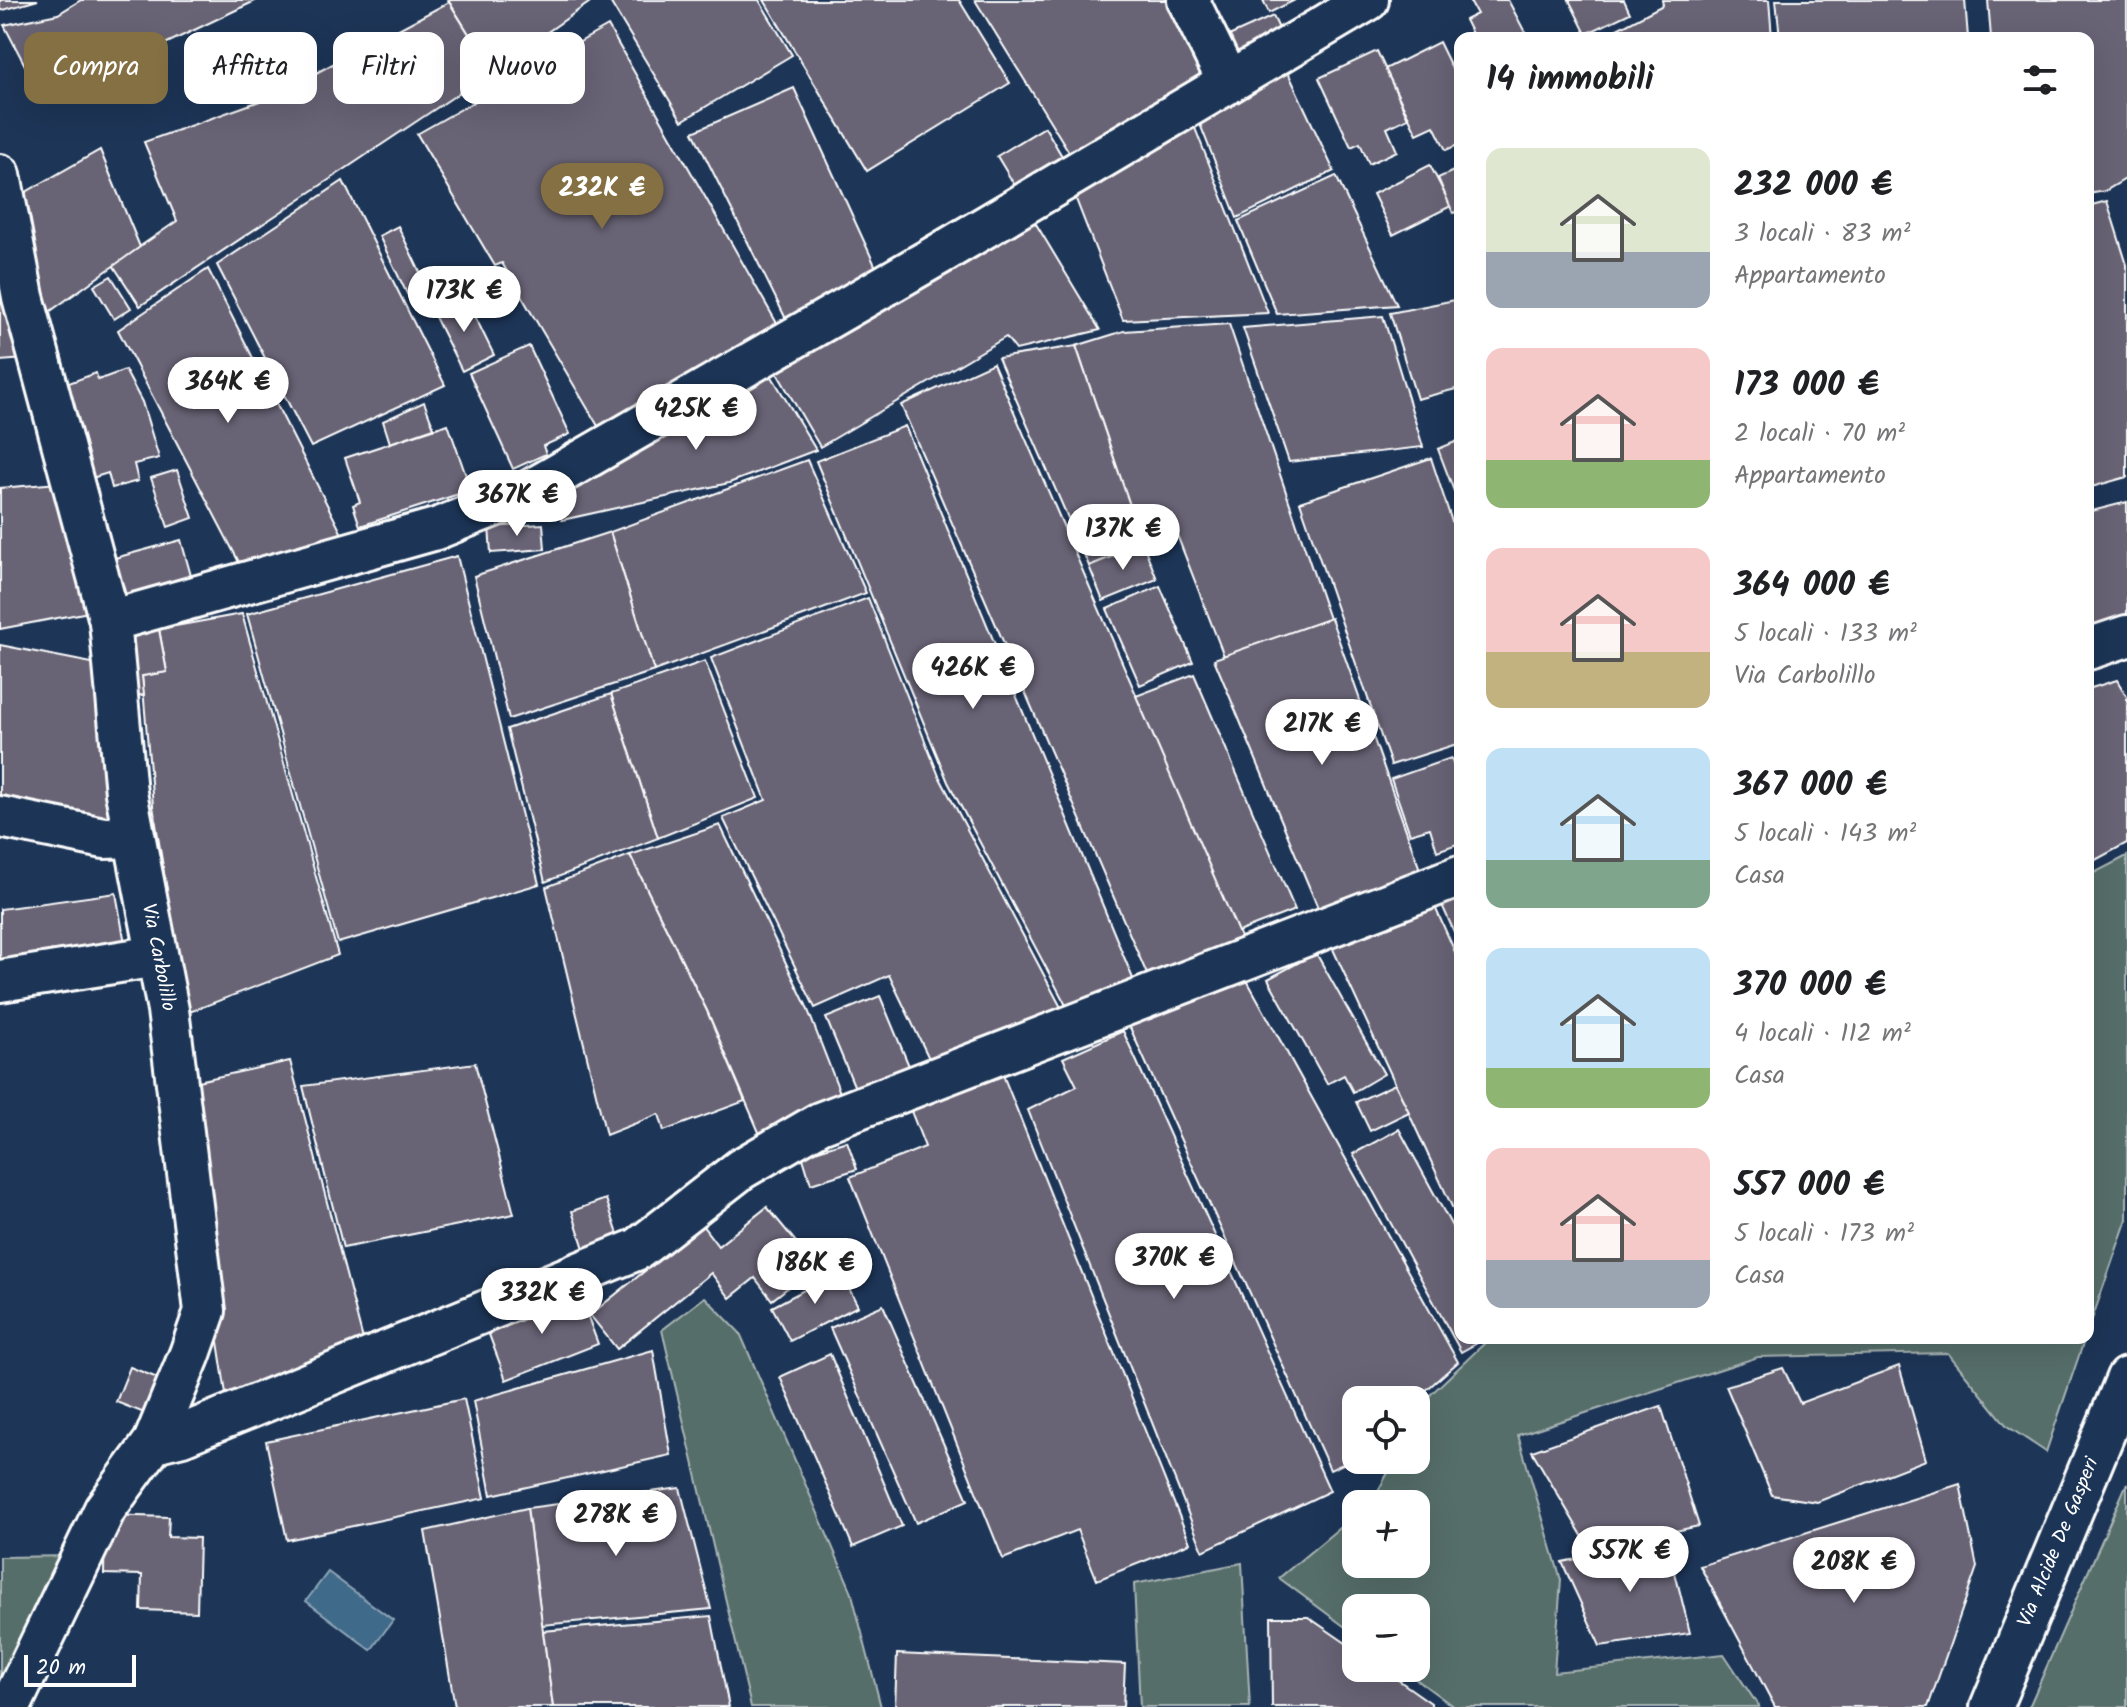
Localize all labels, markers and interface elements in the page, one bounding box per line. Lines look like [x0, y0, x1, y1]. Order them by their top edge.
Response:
chip: Compra [24, 32, 168, 104]
chip: Affitta [184, 32, 317, 104]
chip: Filtri [333, 32, 444, 104]
chip: Nuovo [460, 32, 585, 104]
text: 14 immobili [1486, 53, 1654, 107]
icon: filters [2018, 58, 2062, 102]
text: 232 000 € [1734, 159, 1892, 213]
pin: 232K € [537, 163, 667, 231]
text: 232K € [559, 168, 645, 210]
icon: home [1550, 180, 1646, 276]
text: 3 locali · 83 m² [1734, 213, 1910, 255]
text: Appartamento [1734, 255, 1886, 297]
pin: 173K € [399, 266, 529, 334]
text: 173K € [426, 271, 502, 313]
pin: 364K € [163, 357, 293, 425]
text: 173 000 € [1734, 359, 1879, 413]
text: 364K € [186, 362, 270, 404]
icon: home [1550, 380, 1646, 476]
pin: 425K € [631, 384, 761, 452]
text: 425K € [654, 389, 738, 431]
text: 2 locali · 70 m² [1734, 413, 1905, 455]
text: Appartamento [1734, 455, 1886, 497]
pin: 367K € [452, 470, 582, 538]
text: 367K € [476, 475, 558, 517]
pin: 137K € [1058, 504, 1188, 572]
text: 137K € [1085, 509, 1161, 551]
text: 364 000 € [1734, 559, 1890, 613]
icon: home [1550, 580, 1646, 676]
text: 5 locali · 133 m² [1734, 613, 1917, 655]
pin: 426K € [908, 643, 1038, 711]
text: 426K € [930, 648, 1016, 690]
text: Via Carbolillo [1734, 655, 1876, 697]
pin: 217K € [1257, 699, 1387, 767]
text: 217K € [1283, 704, 1361, 746]
text: 367 000 € [1734, 759, 1887, 813]
icon: home [1550, 780, 1646, 876]
text: 5 locali · 143 m² [1734, 813, 1916, 855]
text: Casa [1734, 855, 1785, 897]
street label: Via Carbolillo [132, 901, 184, 1014]
text: 370 000 € [1734, 959, 1886, 1013]
icon: home [1550, 980, 1646, 1076]
text: 4 locali · 112 m² [1734, 1013, 1911, 1055]
text: Casa [1734, 1055, 1785, 1097]
text: 557 000 € [1734, 1159, 1885, 1213]
icon: home [1550, 1180, 1646, 1276]
text: 5 locali · 173 m² [1734, 1213, 1914, 1255]
pin: 370K € [1109, 1233, 1239, 1301]
pin: 186K € [750, 1238, 880, 1306]
text: 370K € [1133, 1238, 1215, 1280]
text: 186K € [775, 1243, 855, 1285]
text: Casa [1734, 1255, 1785, 1297]
pin: 332K € [477, 1268, 607, 1336]
text: 332K € [499, 1273, 585, 1315]
map controls [1342, 1386, 1430, 1682]
button: locate [1342, 1386, 1430, 1474]
street label: Via Alcide De Gasperi [2010, 1452, 2109, 1632]
pin: 278K € [551, 1490, 681, 1558]
button: + [1342, 1490, 1430, 1578]
text: 278K € [574, 1495, 658, 1537]
pin: 557K € [1565, 1526, 1695, 1594]
text: 557K € [1590, 1531, 1670, 1573]
pin: 208K € [1789, 1537, 1919, 1605]
text: 208K € [1811, 1542, 1897, 1584]
button: − [1342, 1594, 1430, 1682]
scale bar [24, 1651, 136, 1687]
text: 20 m [36, 1651, 86, 1686]

